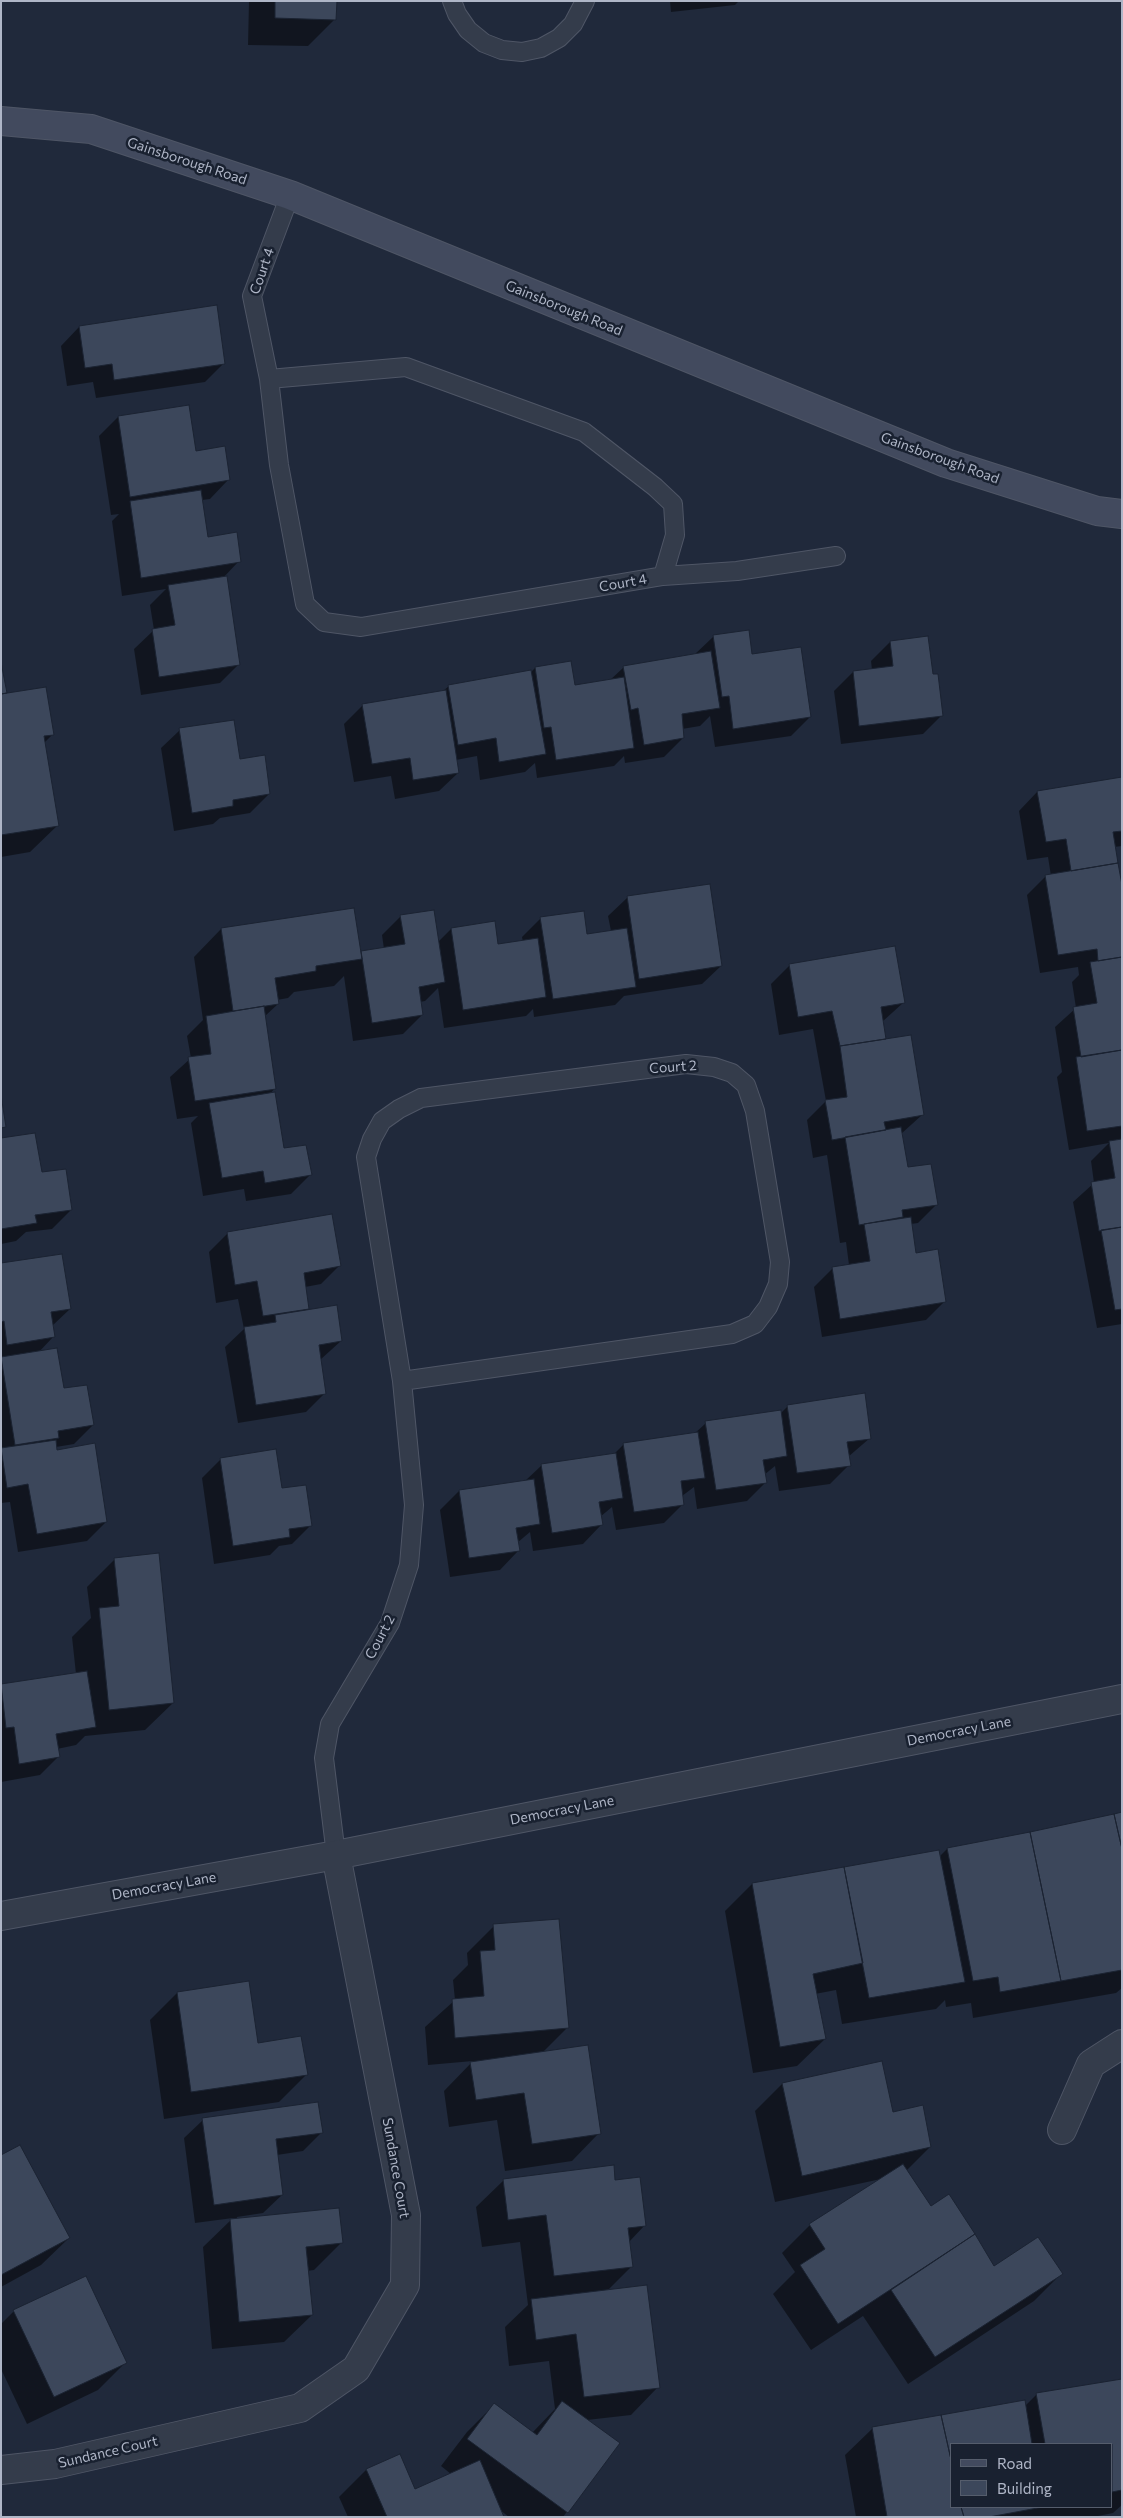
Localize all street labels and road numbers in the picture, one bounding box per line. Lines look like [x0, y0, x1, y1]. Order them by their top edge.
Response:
street label: Gainsborough Road [125, 134, 249, 188]
street label: Court 4 [246, 245, 278, 297]
street label: Gainsborough Road [503, 277, 625, 339]
street label: Gainsborough Road [879, 429, 1001, 487]
street label: Court 4 [598, 571, 648, 595]
street label: Court 2 [649, 1057, 697, 1077]
street label: Court 2 [361, 1612, 399, 1662]
street label: Democracy Lane [906, 1713, 1012, 1749]
street label: Democracy Lane [509, 1792, 615, 1828]
street label: Democracy Lane [111, 1869, 217, 1903]
street label: Sundance Court [379, 2117, 413, 2219]
street label: Sundance Court [57, 2432, 159, 2472]

